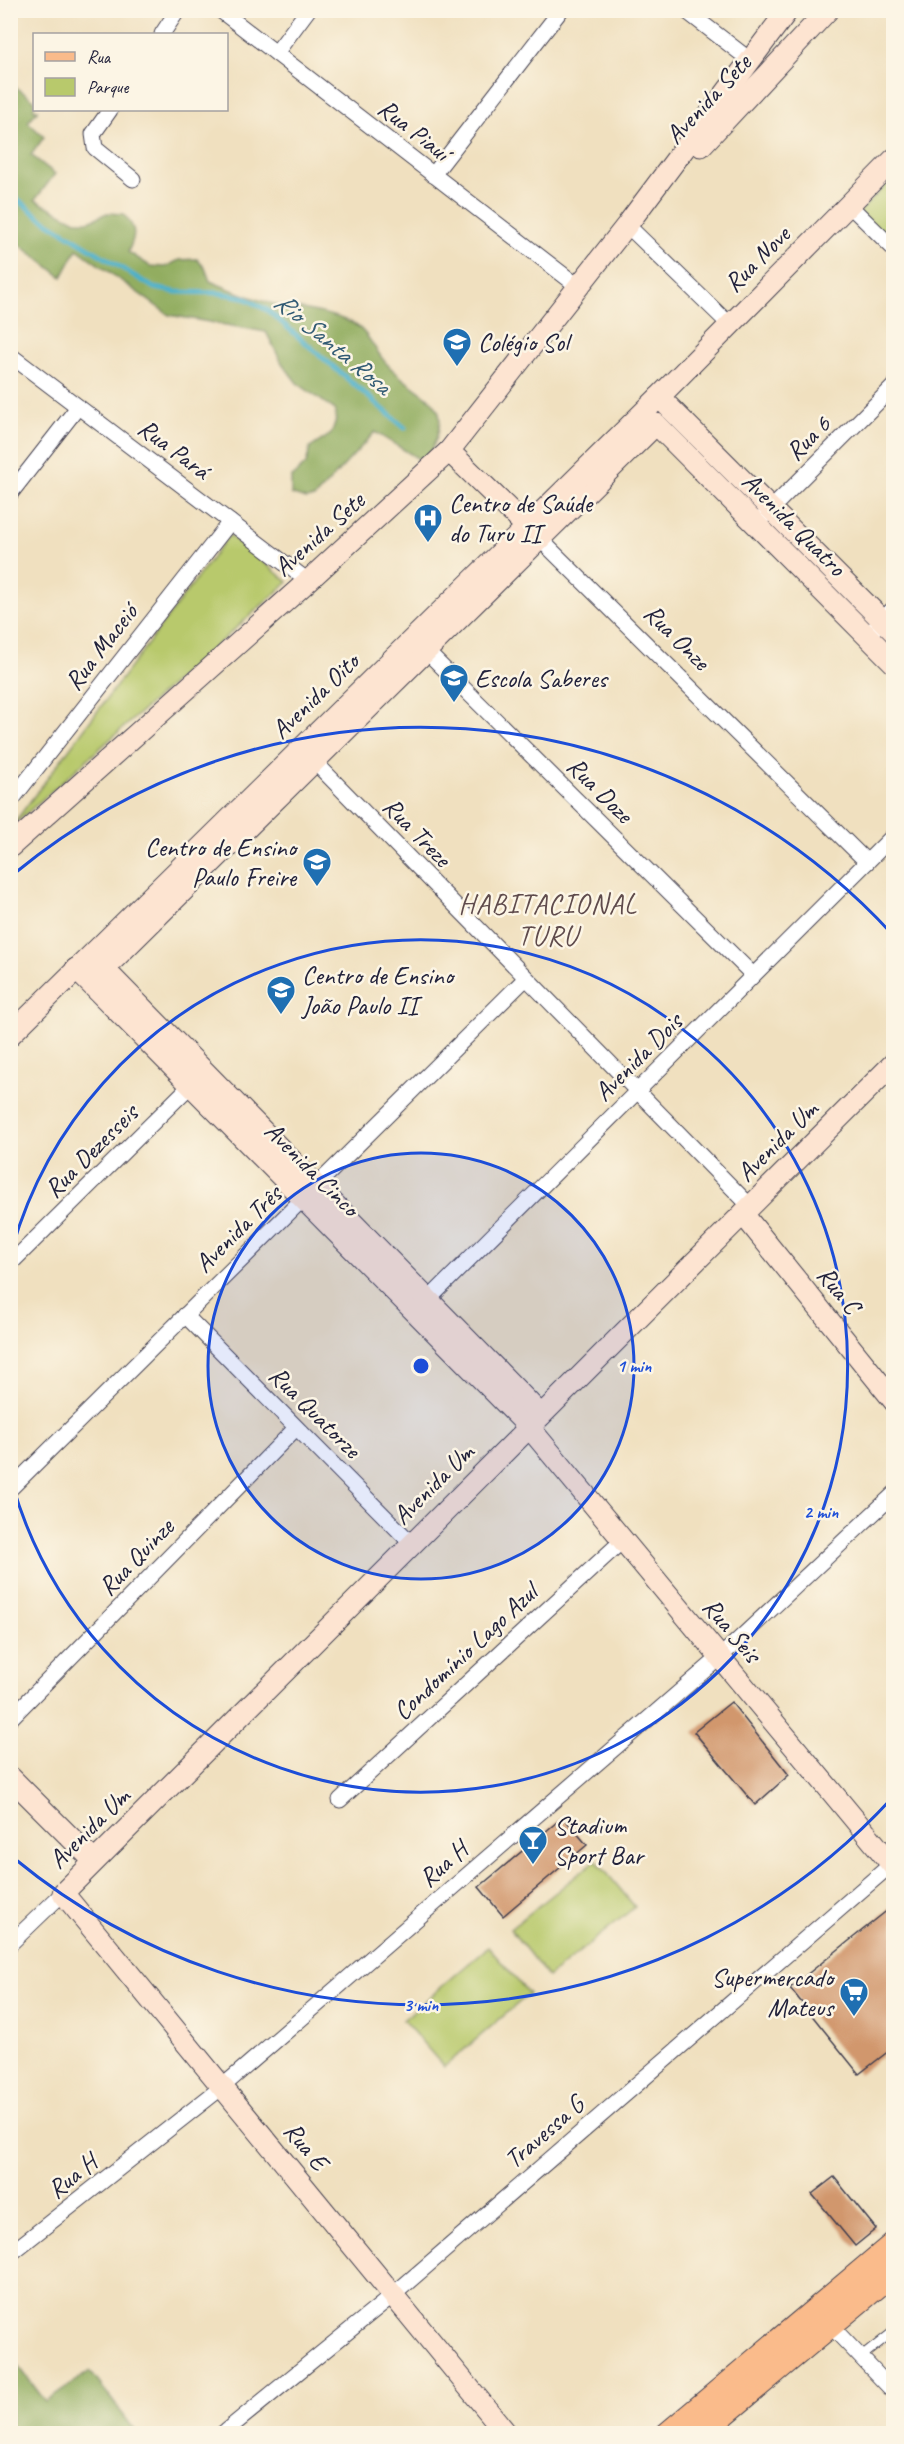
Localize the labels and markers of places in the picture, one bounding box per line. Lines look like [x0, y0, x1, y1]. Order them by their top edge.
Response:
school or university icon: Colégio Sol [441, 326, 473, 368]
place label: Colégio Sol [478, 326, 573, 359]
place label: Centro de Saúde do Turu II [449, 487, 594, 550]
hospital icon: Centro de Saúde do Turu II [412, 502, 444, 544]
school or university icon: Escola Saberes [438, 662, 470, 704]
place label: Escola Saberes [475, 662, 609, 695]
place label: Centro de Ensino Paulo Freire [145, 831, 299, 894]
school or university icon: Centro de Ensino Paulo Freire [301, 846, 333, 888]
place label: Centro de Ensino João Paulo II [300, 959, 456, 1022]
school or university icon: Centro de Ensino João Paulo II [265, 974, 297, 1016]
centre of rings [411, 1356, 431, 1376]
place label: Stadium Sport Bar [554, 1809, 646, 1872]
bar icon: Stadium Sport Bar [517, 1824, 549, 1866]
place label: Supermercado Mateus [711, 1961, 836, 2024]
supermarket icon: Supermercado Mateus [838, 1976, 870, 2018]

